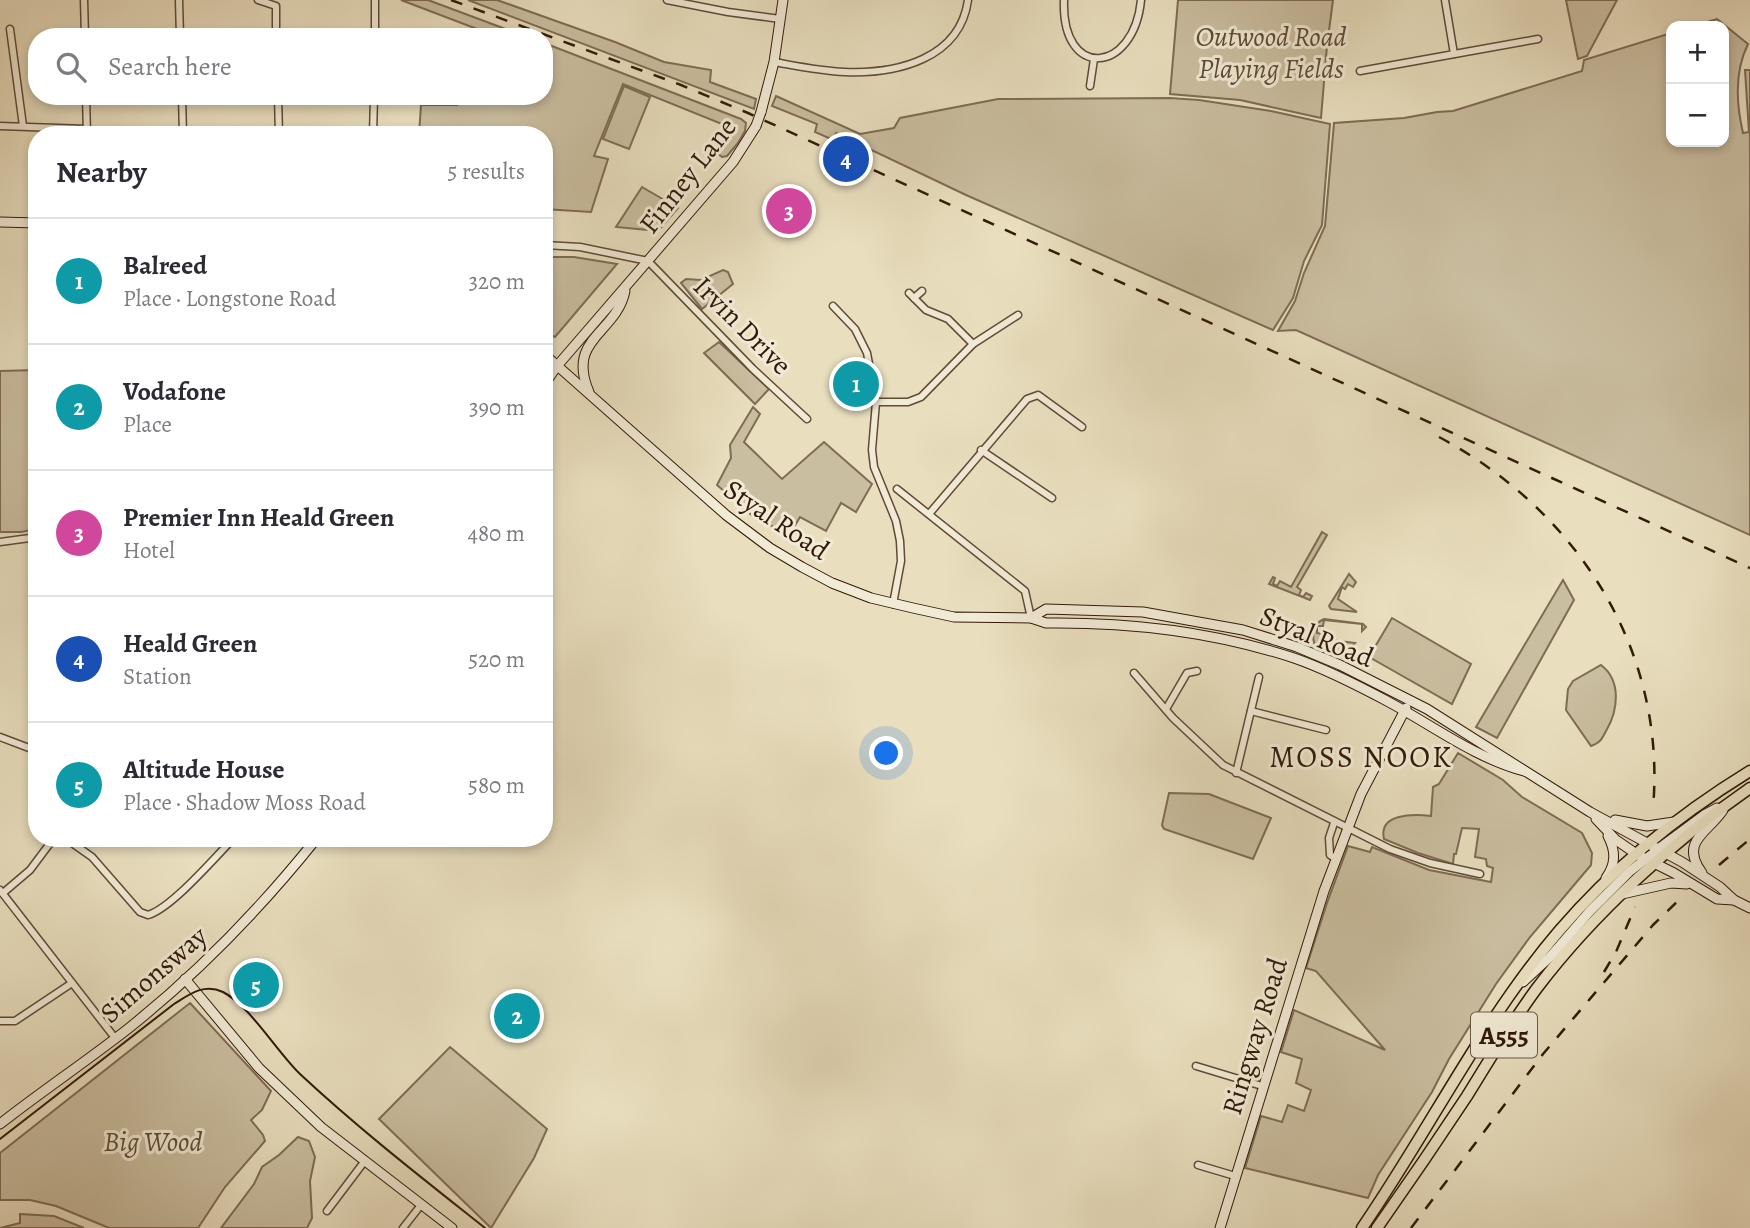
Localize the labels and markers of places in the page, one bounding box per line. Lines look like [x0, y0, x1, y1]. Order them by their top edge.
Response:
pin: 4 [823, 133, 869, 185]
pin: 3 [766, 185, 812, 237]
pin: 1 [833, 358, 879, 410]
pin: 5 [233, 959, 279, 1011]
pin: 2 [494, 990, 540, 1042]

